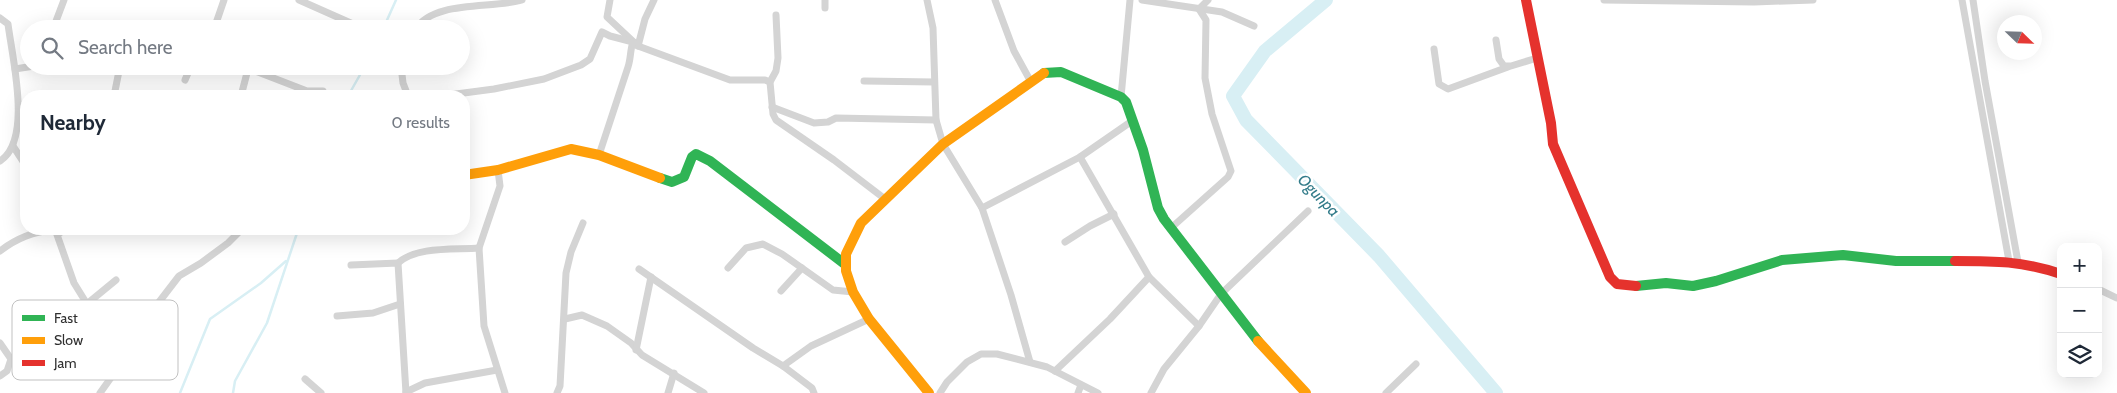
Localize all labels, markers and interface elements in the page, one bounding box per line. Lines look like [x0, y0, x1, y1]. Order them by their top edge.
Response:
north arrow [1997, 15, 2042, 60]
search box [20, 20, 470, 75]
icon: search [38, 34, 66, 62]
text: Search here [78, 36, 172, 59]
text: Nearby [40, 110, 106, 135]
text: 0 results [391, 113, 450, 132]
water label: Ogunpa [1294, 170, 1343, 221]
map controls [2057, 243, 2102, 378]
button: + [2057, 243, 2102, 288]
button: − [2057, 288, 2102, 333]
legend [12, 300, 178, 380]
text: Fast [54, 309, 78, 327]
text: Slow [54, 331, 83, 349]
button: layers [2057, 333, 2102, 378]
text: Jam [53, 354, 76, 372]

